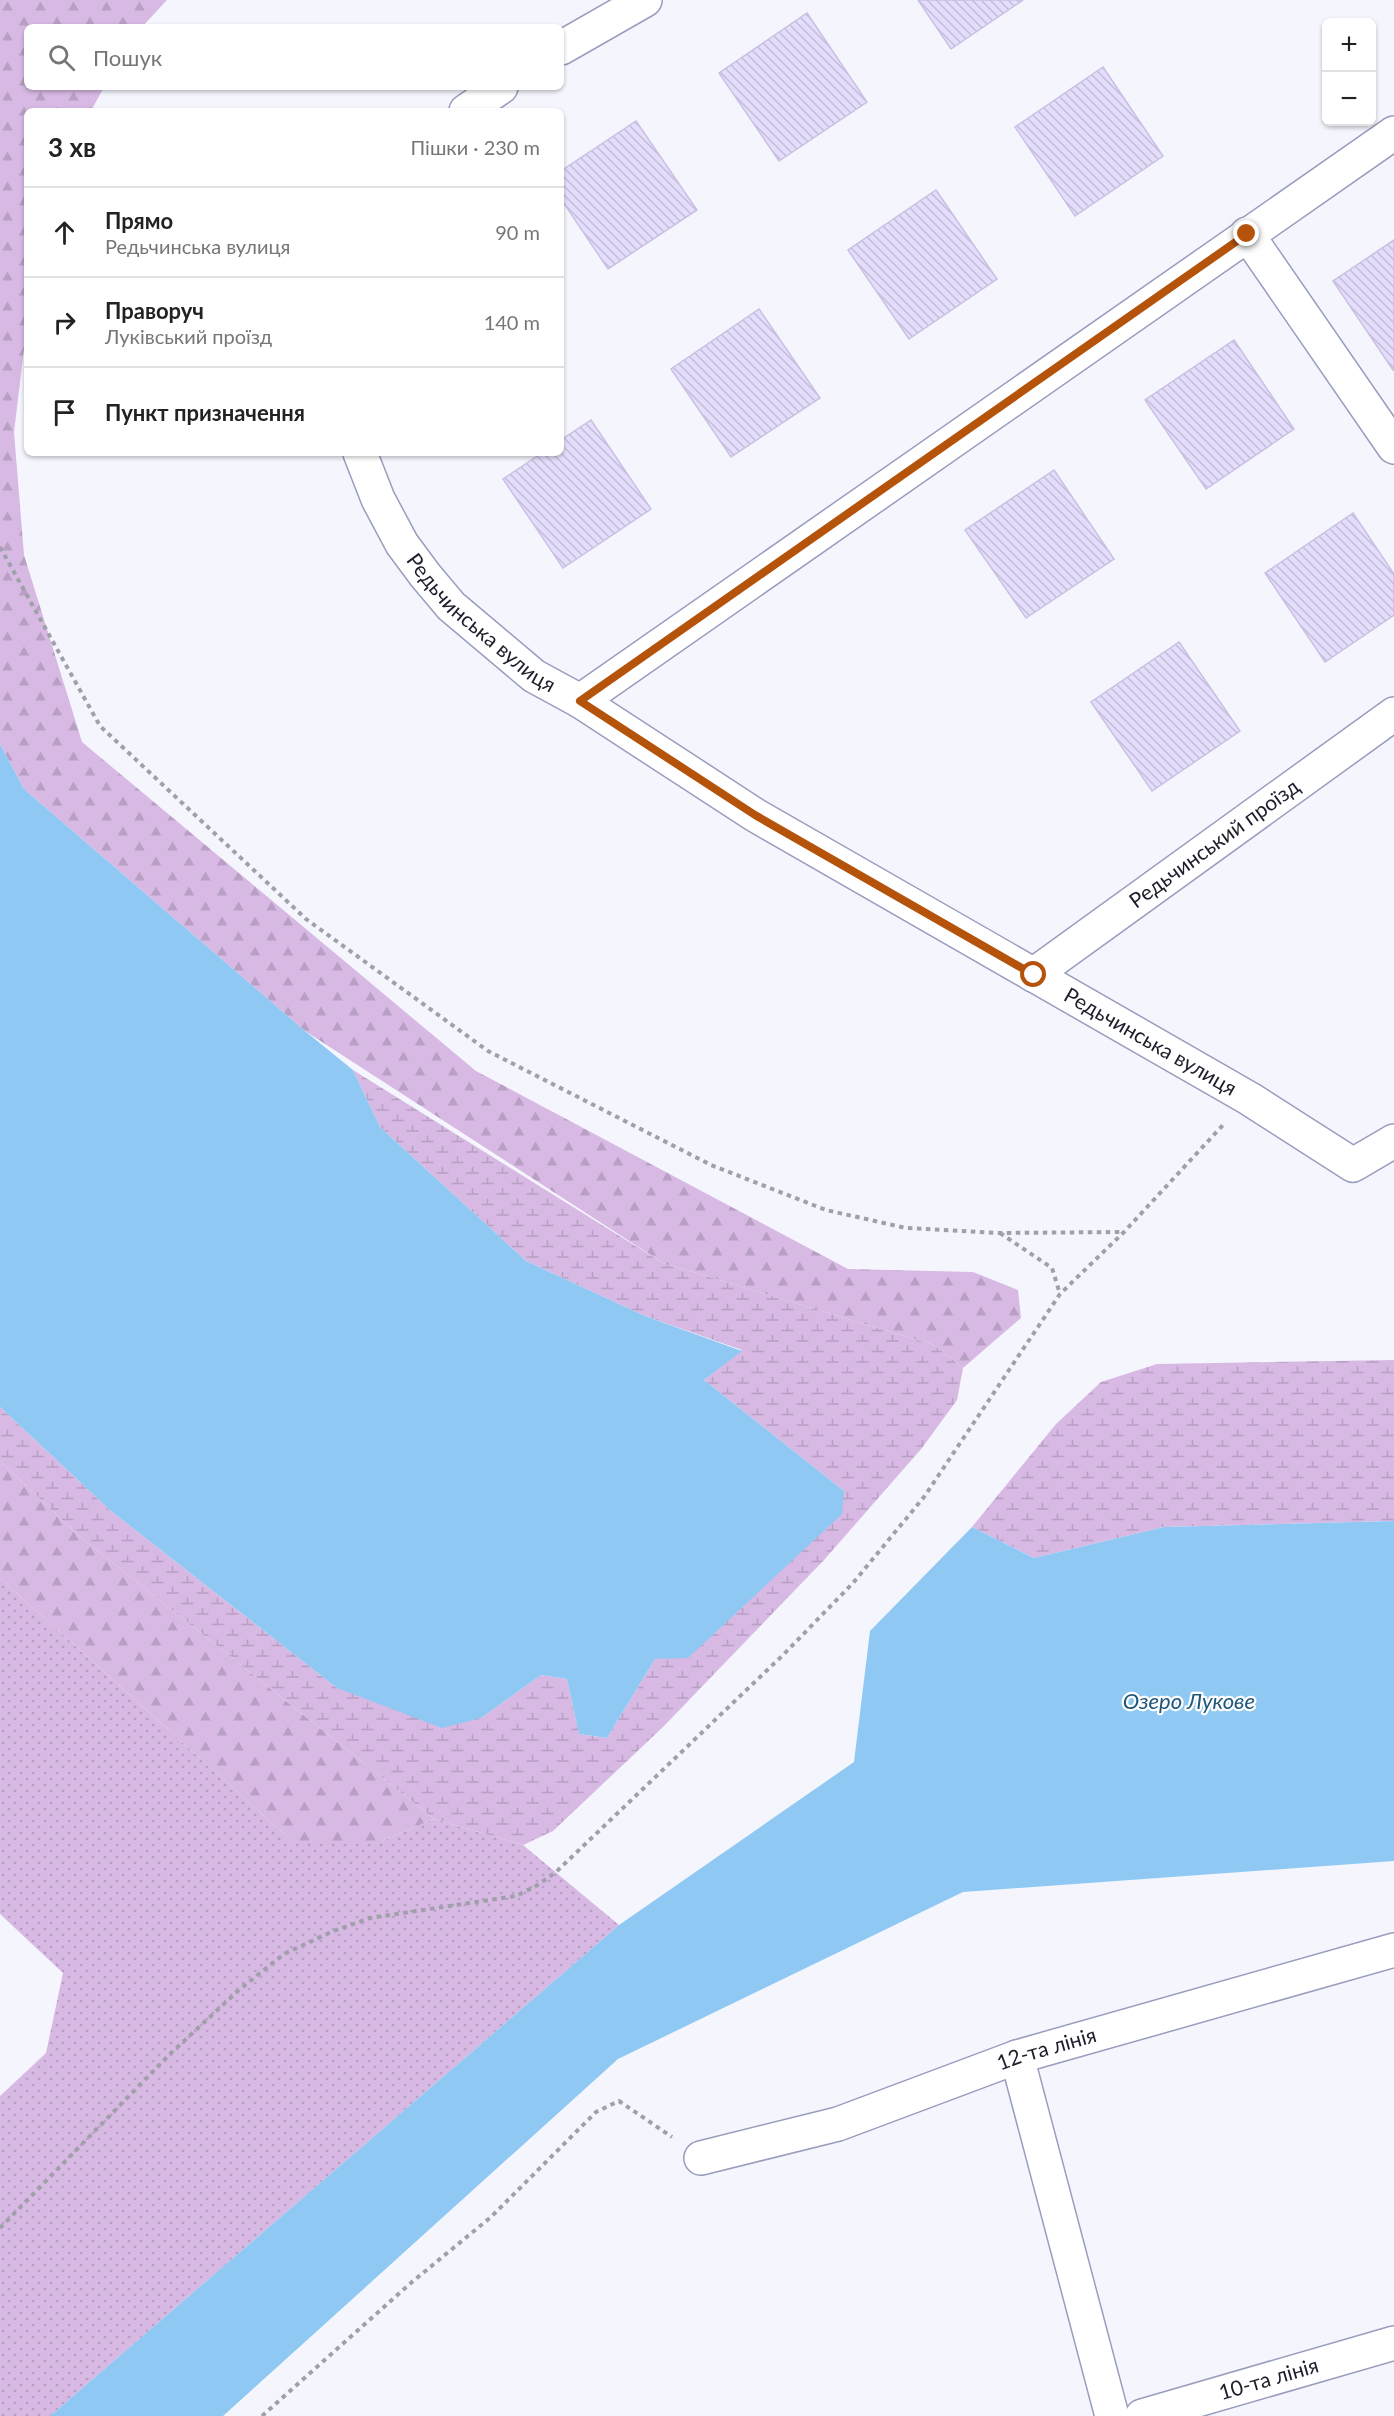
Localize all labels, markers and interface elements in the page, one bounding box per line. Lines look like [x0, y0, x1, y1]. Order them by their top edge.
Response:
map controls [1322, 18, 1376, 126]
button: + [1322, 18, 1376, 72]
search box [24, 24, 564, 90]
icon: search [45, 41, 78, 74]
text: Пошук [93, 44, 162, 71]
button: − [1322, 72, 1376, 126]
text: 3 хв [48, 131, 96, 163]
text: Пішки · 230 m [411, 135, 540, 159]
text: Прямо [105, 207, 173, 234]
icon: ahead [48, 216, 81, 249]
text: 90 m [495, 220, 540, 244]
route end [1233, 220, 1259, 246]
text: Редьчинська вулиця [105, 234, 290, 258]
text: Праворуч [105, 297, 204, 324]
icon: right [48, 306, 81, 339]
text: 140 m [484, 310, 540, 334]
text: Луківський проїзд [105, 324, 272, 348]
icon: arrive [48, 396, 81, 429]
text: Пункт призначення [105, 399, 305, 426]
street label: Редьчинська вулиця [402, 548, 560, 696]
street label: Редьчинський проїзд [1124, 773, 1304, 912]
route start [1020, 961, 1046, 987]
street label: Редьчинська вулиця [1060, 981, 1242, 1100]
water label: Озеро Лукове [1123, 1687, 1255, 1714]
street label: 12-та лінія [993, 2021, 1099, 2075]
street label: 10-та лінія [1216, 2352, 1321, 2404]

